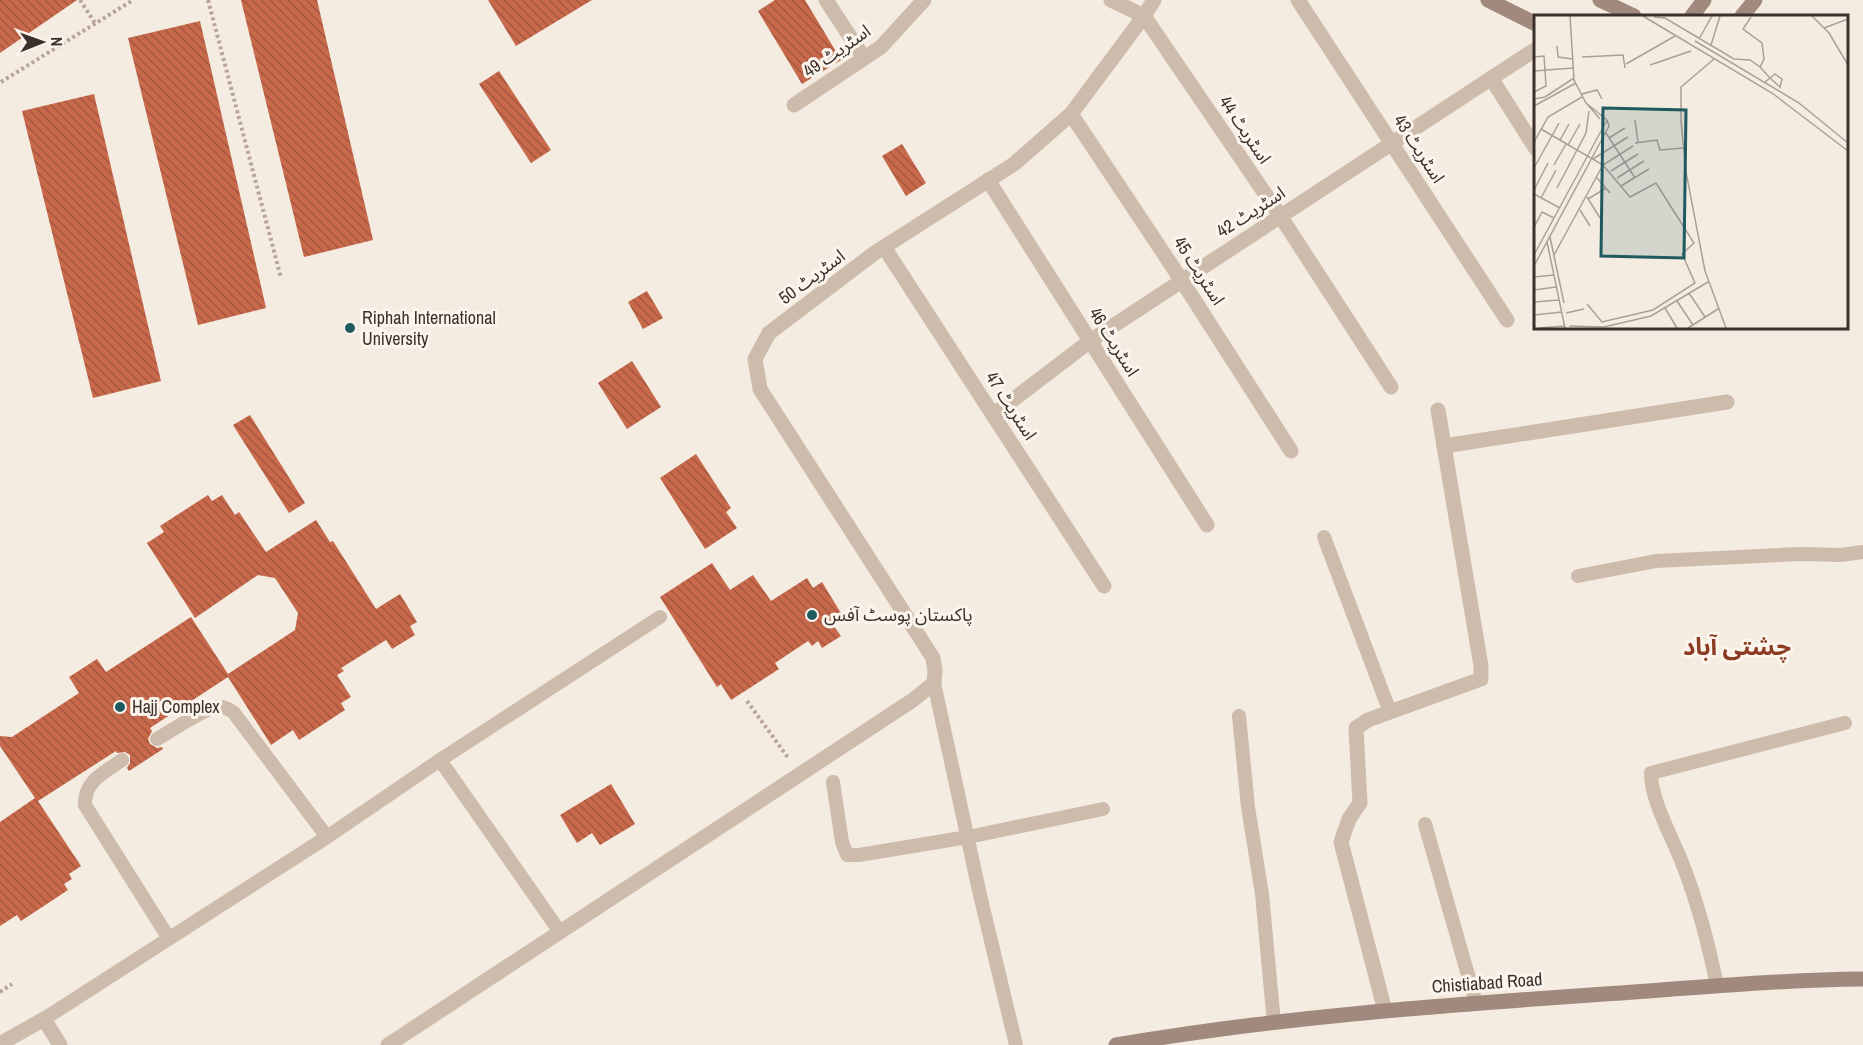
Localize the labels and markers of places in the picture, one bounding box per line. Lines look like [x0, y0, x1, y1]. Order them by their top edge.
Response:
place label: Riphah International University [362, 305, 496, 351]
marker: Riphah International University [343, 321, 357, 335]
place label: پاکستان پوسٹ آفس [824, 602, 973, 627]
marker: پاکستان پوسٹ آفس [805, 608, 819, 622]
place label: Hajj Complex [132, 694, 220, 719]
marker: Hajj Complex [113, 700, 127, 714]

